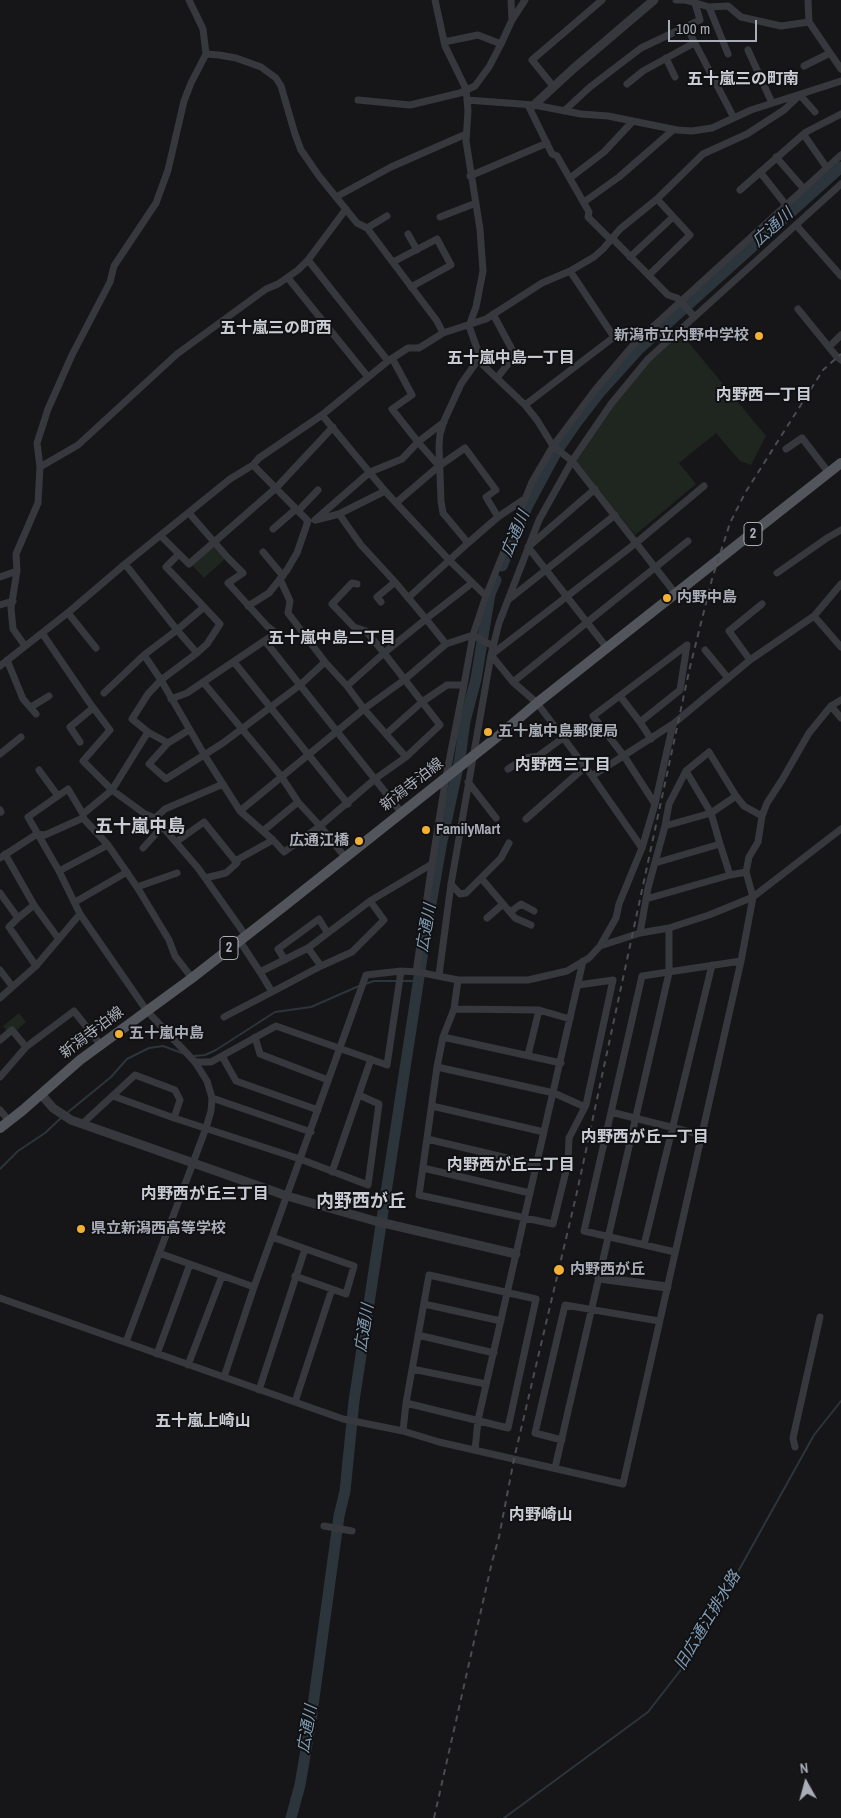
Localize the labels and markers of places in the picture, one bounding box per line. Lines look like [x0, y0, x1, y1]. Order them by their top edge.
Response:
place label: 新潟市立内野中学校 [614, 327, 749, 345]
marker: 新潟市立内野中学校 [753, 330, 765, 342]
place label: 内野中島 [677, 589, 737, 607]
marker: 内野中島 [661, 592, 673, 604]
place label: 五十嵐中島郵便局 [498, 723, 618, 741]
marker: 五十嵐中島郵便局 [482, 726, 494, 738]
place label: FamilyMart [436, 821, 500, 839]
marker: FamilyMart [420, 824, 432, 836]
place label: 広通江橋 [289, 832, 349, 850]
marker: 広通江橋 [353, 835, 365, 847]
place label: 五十嵐中島 [129, 1025, 204, 1043]
marker: 五十嵐中島 [113, 1028, 125, 1040]
place label: 県立新潟西高等学校 [91, 1220, 226, 1238]
marker: 県立新潟西高等学校 [75, 1223, 87, 1235]
place label: 内野西が丘 [570, 1261, 645, 1279]
marker: 内野西が丘 [552, 1263, 566, 1277]

